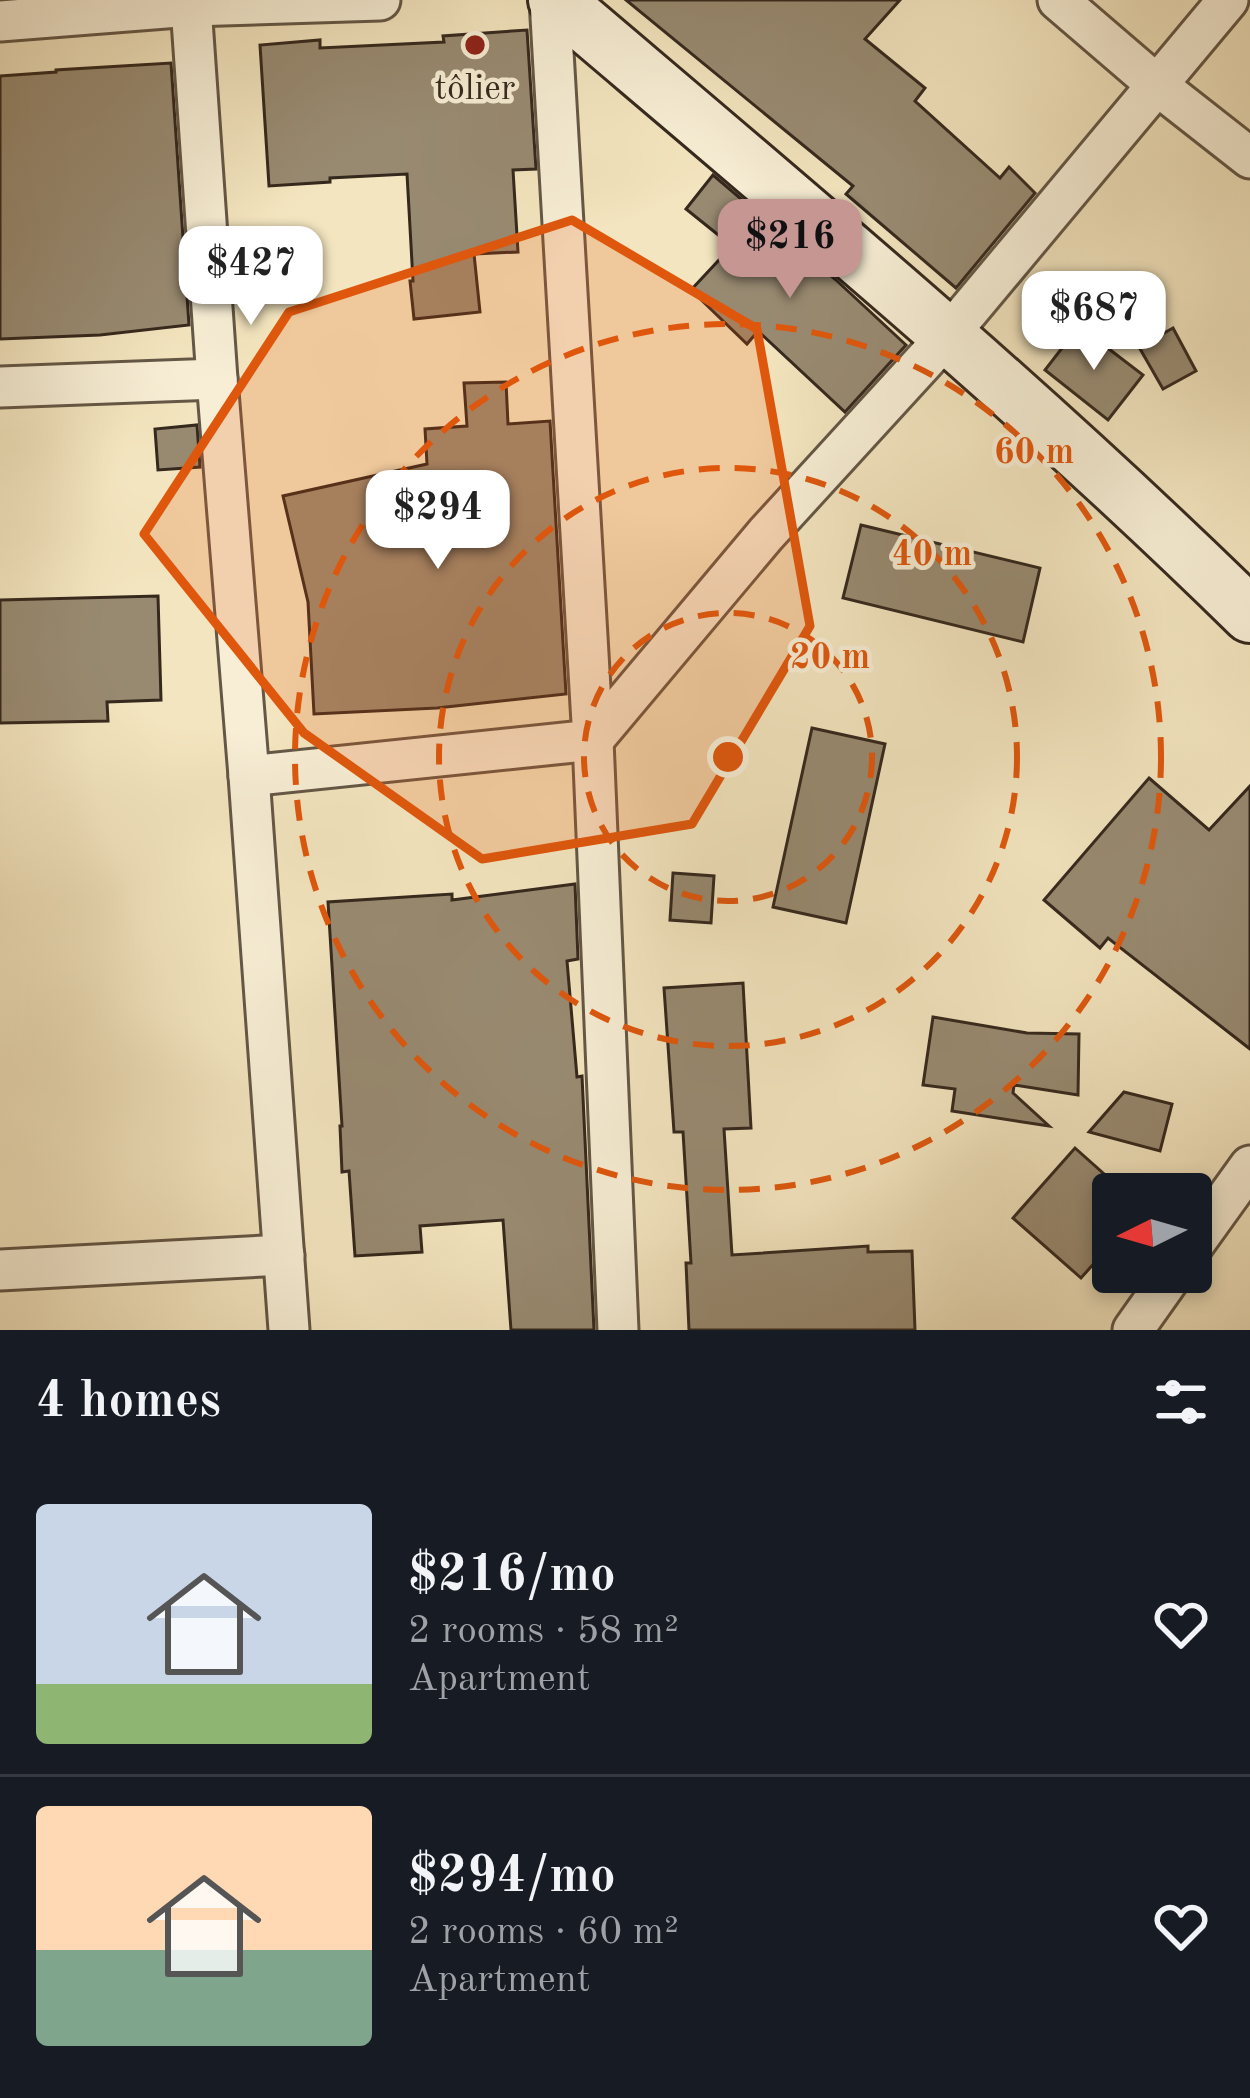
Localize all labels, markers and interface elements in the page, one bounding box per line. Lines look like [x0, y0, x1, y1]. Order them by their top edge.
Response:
marker: tôlier [462, 32, 488, 58]
place label: tôlier [434, 72, 516, 108]
pin: $216 [719, 199, 861, 301]
text: $216 [745, 218, 835, 257]
pin: $427 [180, 226, 322, 328]
text: $427 [206, 245, 296, 284]
pin: $687 [1023, 271, 1165, 373]
text: $687 [1049, 290, 1139, 329]
text: 60 m [994, 436, 1074, 472]
pin: $294 [367, 470, 509, 572]
text: $294 [393, 489, 483, 528]
text: 40 m [892, 538, 972, 574]
text: 20 m [790, 641, 870, 677]
centre of rings [707, 736, 749, 778]
north arrow [1092, 1173, 1212, 1293]
map controls [1092, 1173, 1212, 1293]
icon: filters [1148, 1369, 1214, 1435]
text: 4 homes [36, 1377, 221, 1428]
text: $216/mo [408, 1551, 616, 1602]
icon: home [132, 1552, 276, 1696]
icon: heart [1148, 1591, 1214, 1657]
text: 2 rooms · 58 m² [408, 1612, 679, 1651]
text: Apartment [408, 1660, 591, 1699]
text: $294/mo [408, 1852, 616, 1903]
icon: home [132, 1854, 276, 1998]
icon: heart [1148, 1893, 1214, 1959]
text: 2 rooms · 60 m² [408, 1913, 679, 1952]
text: Apartment [408, 1961, 591, 2000]

